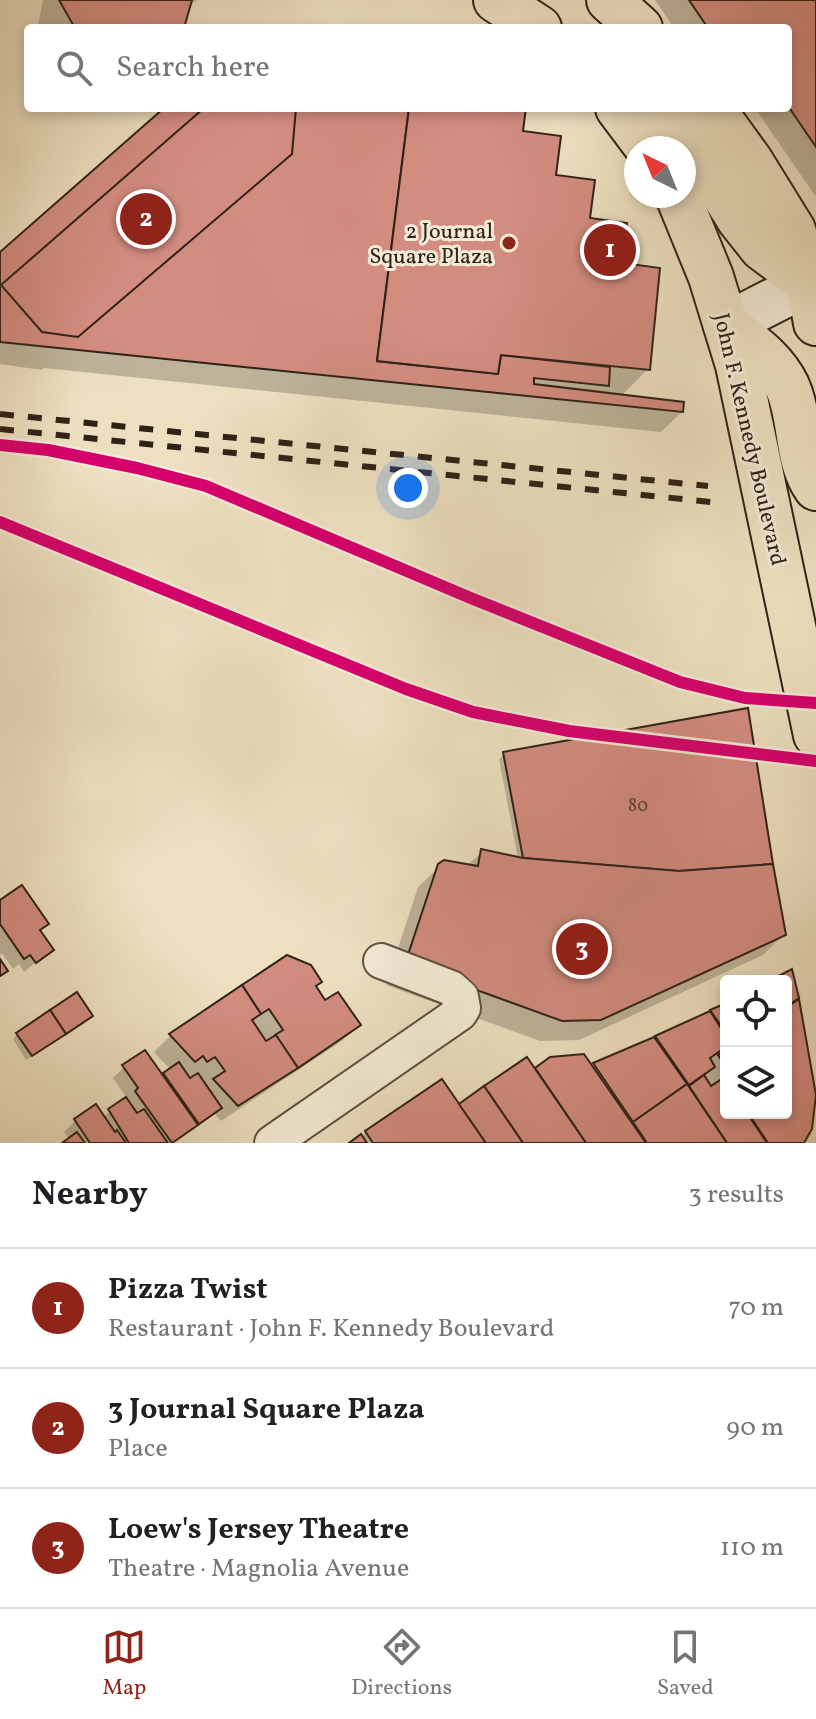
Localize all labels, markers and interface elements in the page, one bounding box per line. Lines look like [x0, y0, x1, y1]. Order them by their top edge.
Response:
search box [24, 24, 792, 112]
icon: search [52, 46, 96, 90]
text: Search here [116, 47, 270, 89]
north arrow [624, 136, 696, 208]
pin: 2 [120, 189, 172, 249]
place label: 2 Journal Square Plaza [369, 217, 493, 273]
pin: 1 [584, 220, 636, 280]
marker: 2 Journal Square Plaza [500, 234, 518, 252]
street label: John F. Kennedy Boulevard [704, 310, 793, 569]
your location [388, 468, 428, 508]
house number: 80 [628, 794, 648, 819]
pin: 3 [556, 919, 608, 979]
map controls [720, 975, 792, 1119]
button: locate [720, 975, 792, 1047]
button: layers [720, 1047, 792, 1119]
text: Nearby [32, 1172, 148, 1219]
text: 3 results [688, 1177, 784, 1213]
text: Pizza Twist [108, 1269, 267, 1311]
text: 1 [53, 1290, 63, 1326]
text: 70 m [729, 1290, 784, 1326]
text: Restaurant · John F. Kennedy Boulevard [108, 1311, 554, 1347]
text: 3 Journal Square Plaza [108, 1389, 425, 1431]
text: 2 [51, 1410, 65, 1446]
text: 90 m [726, 1410, 784, 1446]
text: Place [108, 1431, 168, 1467]
text: Loew's Jersey Theatre [108, 1509, 409, 1551]
text: 3 [51, 1530, 65, 1566]
text: 110 m [720, 1530, 784, 1566]
text: Theatre · Magnolia Avenue [108, 1551, 409, 1587]
tab: Map [102, 1625, 146, 1704]
tab: Directions [351, 1625, 452, 1704]
tab: Saved [657, 1625, 714, 1704]

